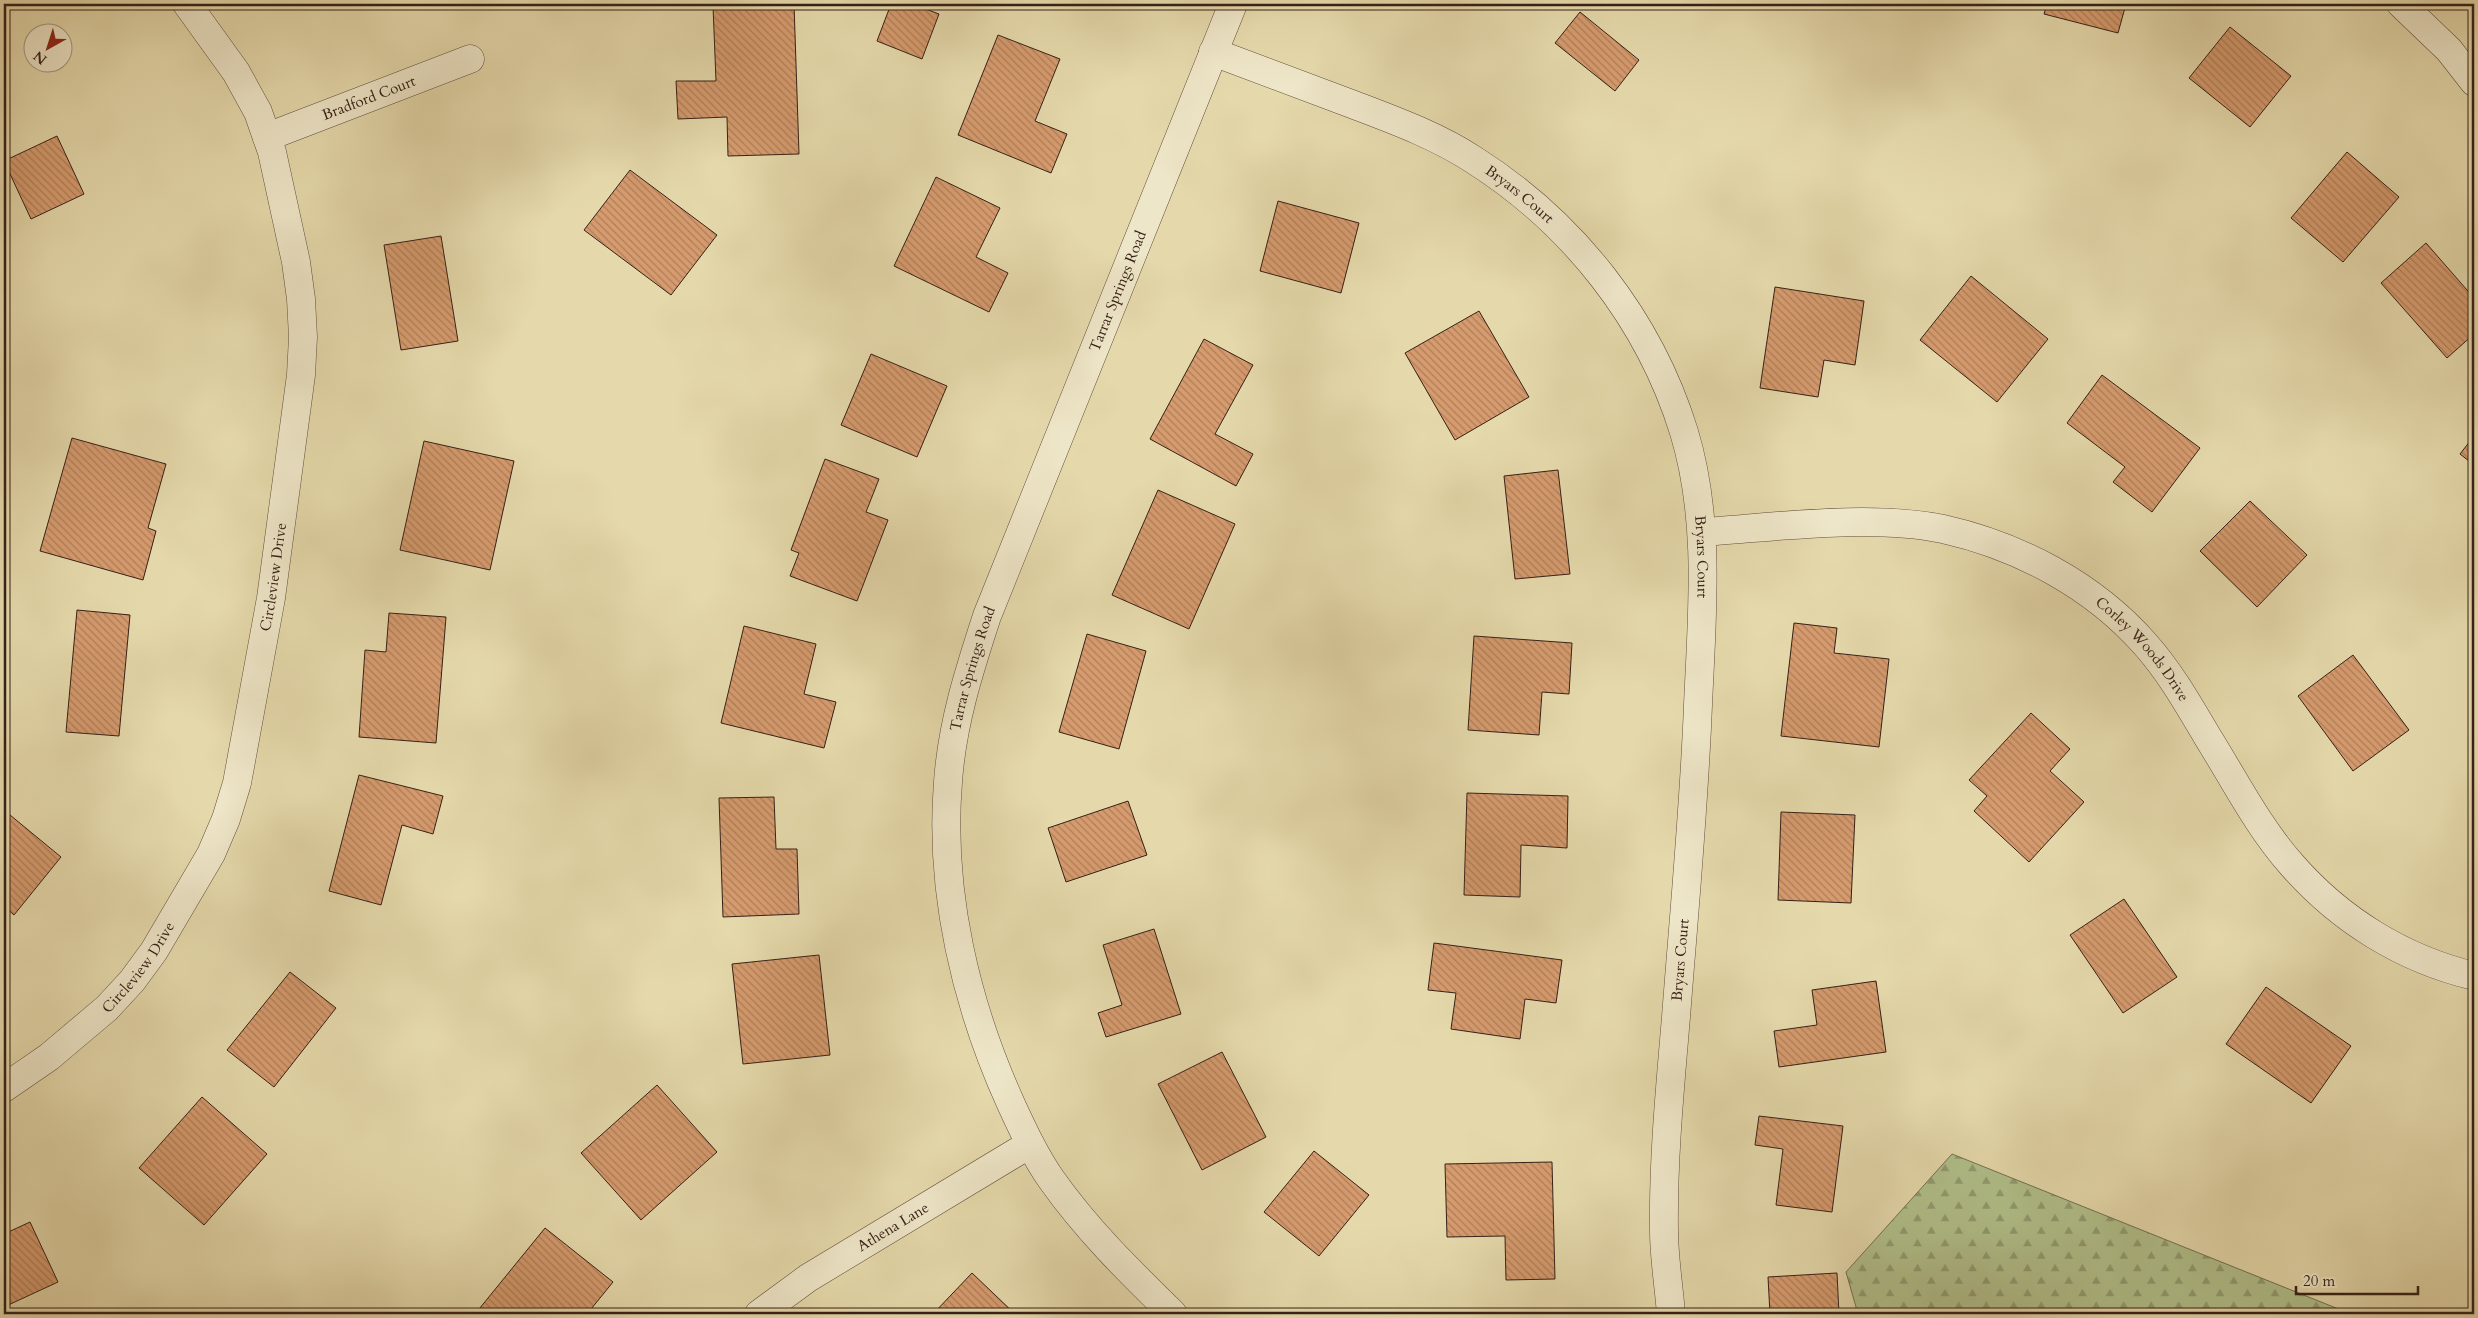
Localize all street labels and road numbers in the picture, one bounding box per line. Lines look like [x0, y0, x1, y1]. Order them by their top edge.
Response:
street label: Bradford Court [319, 71, 418, 125]
street label: Bryars Court [1481, 160, 1559, 228]
street label: Tarrar Springs Road [1084, 228, 1151, 355]
street label: Bryars Court [1690, 514, 1713, 598]
street label: Circleview Drive [255, 521, 291, 633]
street label: Corley Woods Drive [2091, 592, 2194, 705]
street label: Tarrar Springs Road [945, 603, 1000, 733]
street label: Circleview Drive [97, 918, 179, 1017]
street label: Bryars Court [1666, 918, 1694, 1002]
street label: Athena Lane [853, 1197, 933, 1256]

